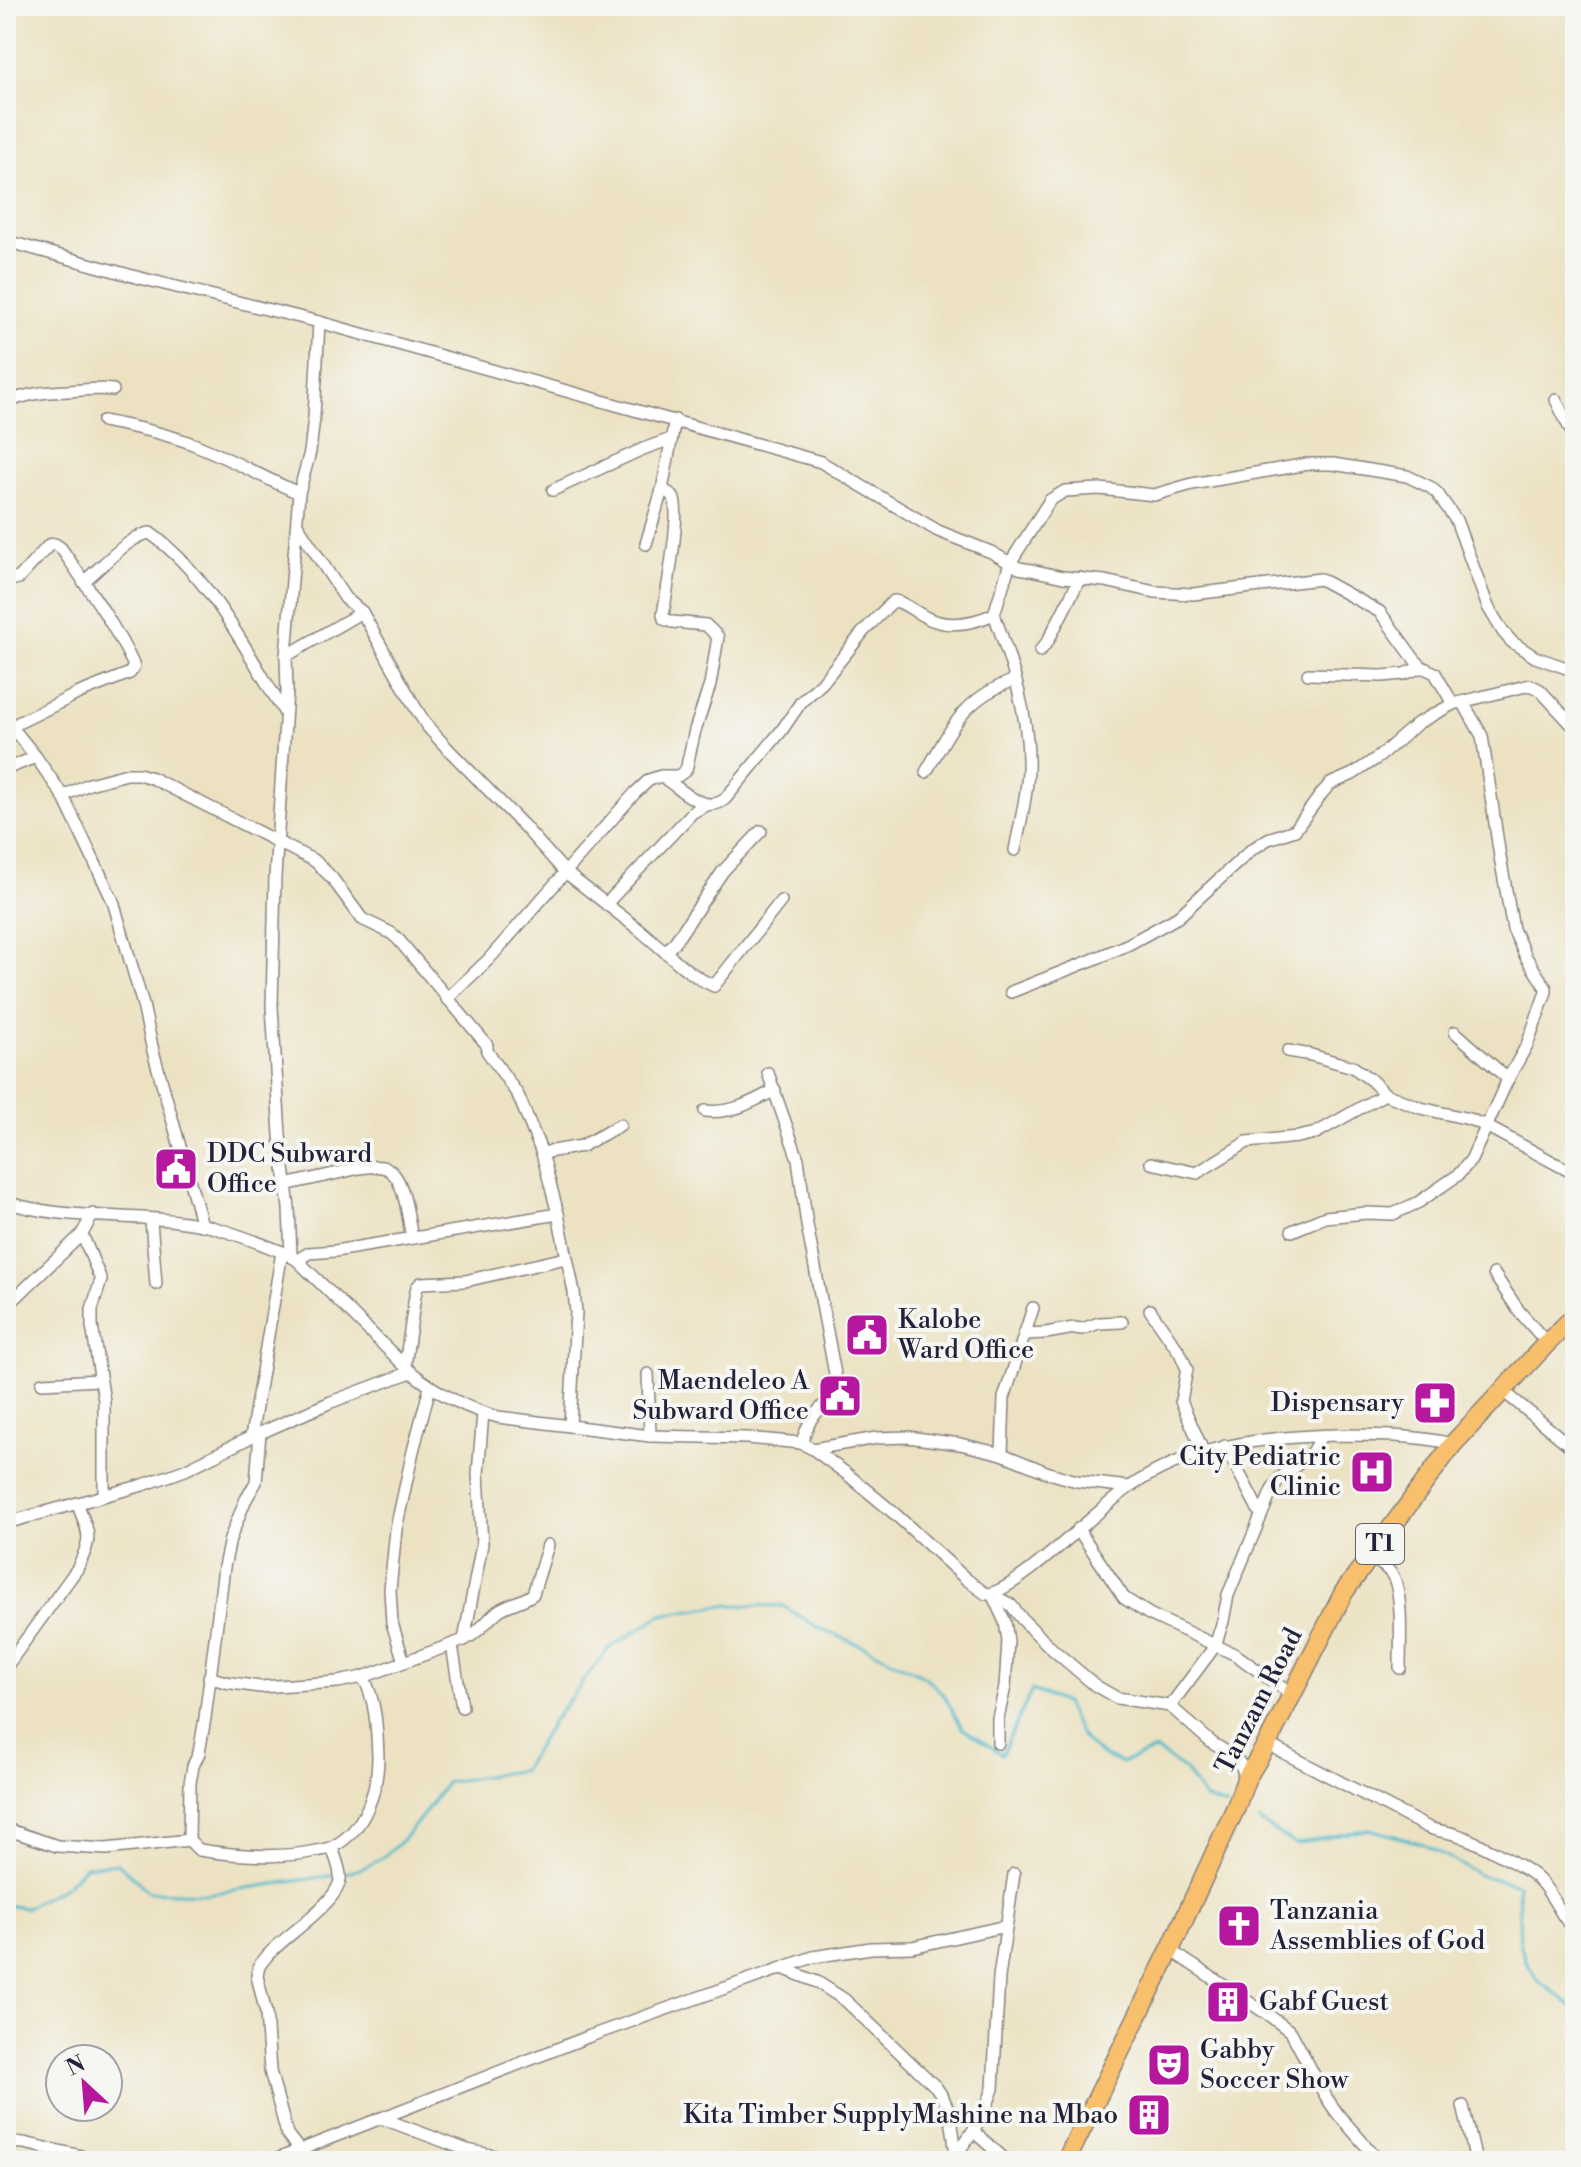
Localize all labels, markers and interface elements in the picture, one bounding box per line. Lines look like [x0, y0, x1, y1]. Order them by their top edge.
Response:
place label: DDC Subward Office [207, 1138, 372, 1200]
public building icon: DDC Subward Office [152, 1145, 200, 1193]
place label: Kalobe Ward Office [897, 1304, 1034, 1366]
public building icon: Kalobe Ward Office [843, 1311, 891, 1359]
place label: Maendeleo A Subward Office [632, 1365, 810, 1427]
public building icon: Maendeleo A Subward Office [816, 1372, 864, 1420]
pharmacy icon: Dispensary [1411, 1379, 1459, 1427]
place label: Dispensary [1271, 1387, 1404, 1419]
place label: City Pediatric Clinic [1179, 1441, 1341, 1503]
hospital icon: City Pediatric Clinic [1348, 1448, 1396, 1496]
road number: T1 [1356, 1524, 1404, 1564]
street label: Tanzam Road [1209, 1622, 1310, 1779]
place label: Tanzania Assemblies of God [1269, 1895, 1485, 1957]
church icon: Tanzania Assemblies of God [1215, 1902, 1263, 1950]
building icon: Gabf Guest [1204, 1978, 1252, 2026]
place label: Gabf Guest [1259, 1986, 1389, 2018]
place label: Gabby Soccer Show [1200, 2034, 1349, 2096]
theatre icon: Gabby Soccer Show [1145, 2041, 1193, 2089]
north arrow [44, 2043, 124, 2123]
text: N [62, 2050, 90, 2082]
building icon: Kita Timber SupplyMashine na Mbao [1125, 2091, 1173, 2139]
place label: Kita Timber SupplyMashine na Mbao [683, 2099, 1118, 2131]

